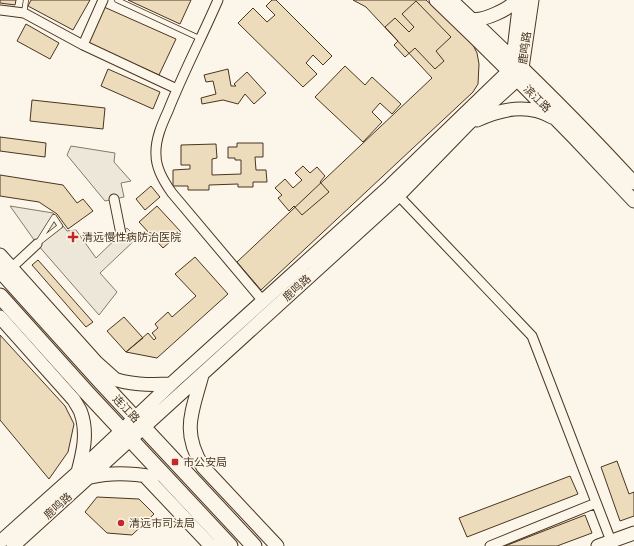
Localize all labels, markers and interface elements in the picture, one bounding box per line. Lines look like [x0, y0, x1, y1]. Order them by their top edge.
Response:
street label: 鹿鸣路 [516, 31, 534, 65]
street label: 滨江路 [521, 83, 553, 115]
marker: 清远慢性病防治医院 [67, 231, 79, 243]
place label: 清远慢性病防治医院 [82, 231, 181, 244]
street label: 鹿鸣路 [280, 272, 314, 304]
street label: 连江路 [110, 393, 142, 425]
place label: 市公安局 [183, 456, 227, 469]
marker: 市公安局 [170, 457, 180, 467]
street label: 鹿鸣路 [41, 490, 75, 522]
place label: 清远市司法局 [129, 517, 195, 530]
marker: 清远市司法局 [116, 518, 126, 528]

